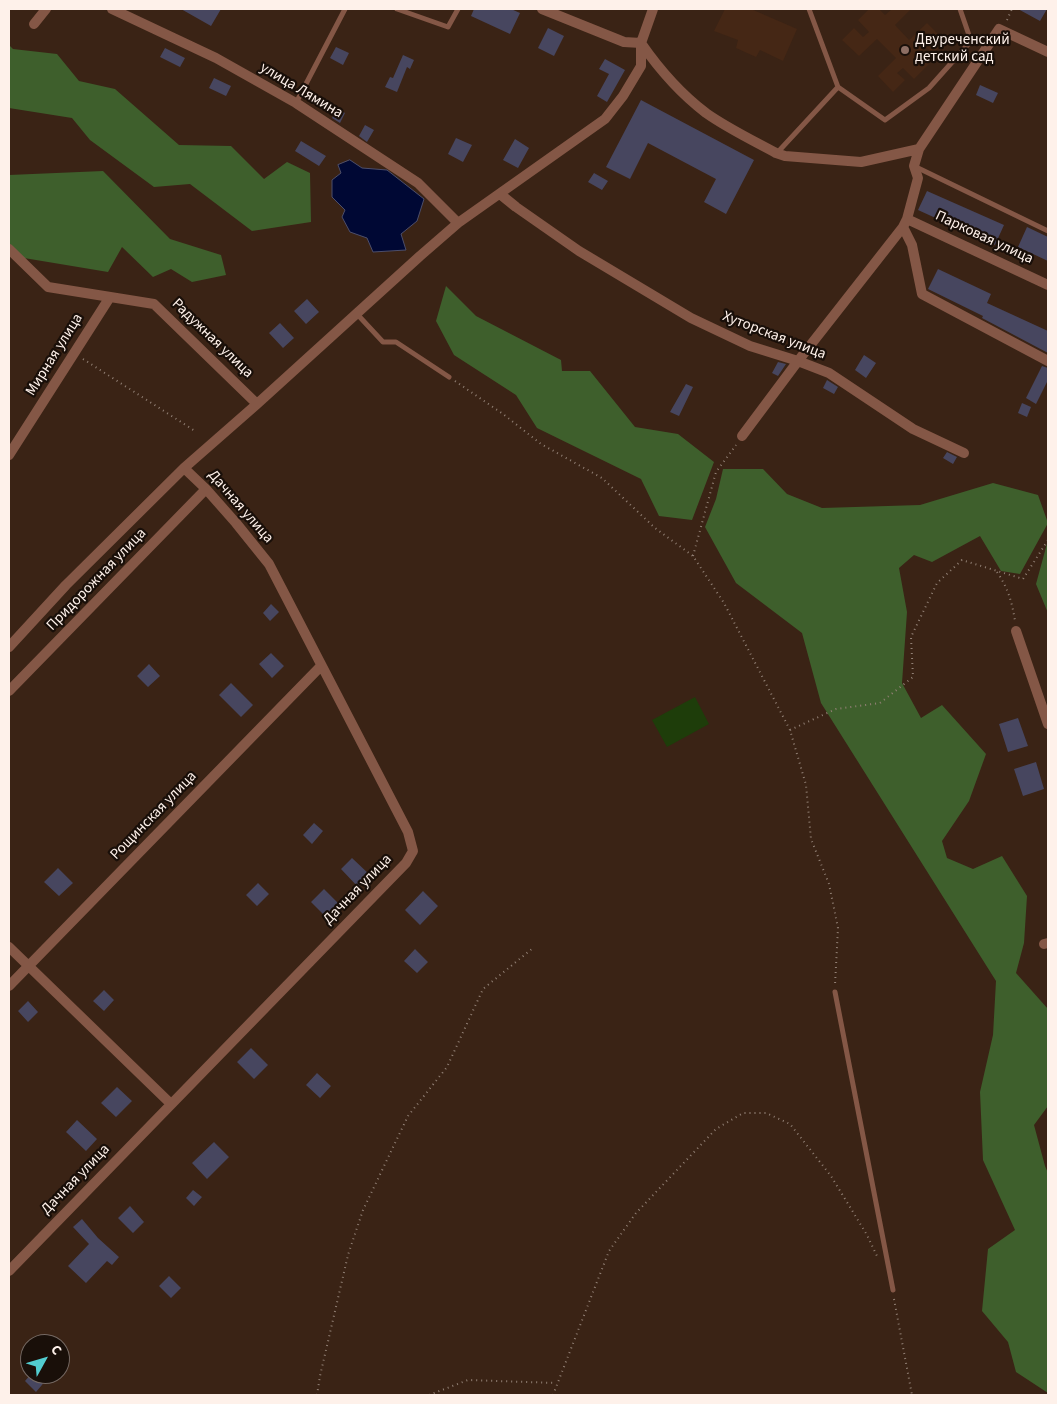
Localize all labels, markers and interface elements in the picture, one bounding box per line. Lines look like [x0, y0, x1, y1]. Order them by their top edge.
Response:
place label: Двуреченский детский сад [915, 32, 1010, 67]
marker: Двуреченский детский сад [899, 44, 911, 56]
street label: улица Лямина [256, 59, 346, 123]
street label: Парковая улица [932, 207, 1036, 269]
street label: Радужная улица [167, 296, 257, 382]
street label: Хуторская улица [720, 308, 828, 364]
street label: Мирная улица [23, 310, 87, 400]
street label: Дачная улица [203, 467, 277, 547]
street label: Придорожная улица [43, 525, 151, 635]
street label: Рощинская улица [107, 768, 201, 864]
street label: Дачная улица [320, 851, 396, 929]
street label: Дачная улица [38, 1141, 114, 1219]
north arrow [20, 1334, 70, 1384]
text: С [46, 1341, 66, 1360]

